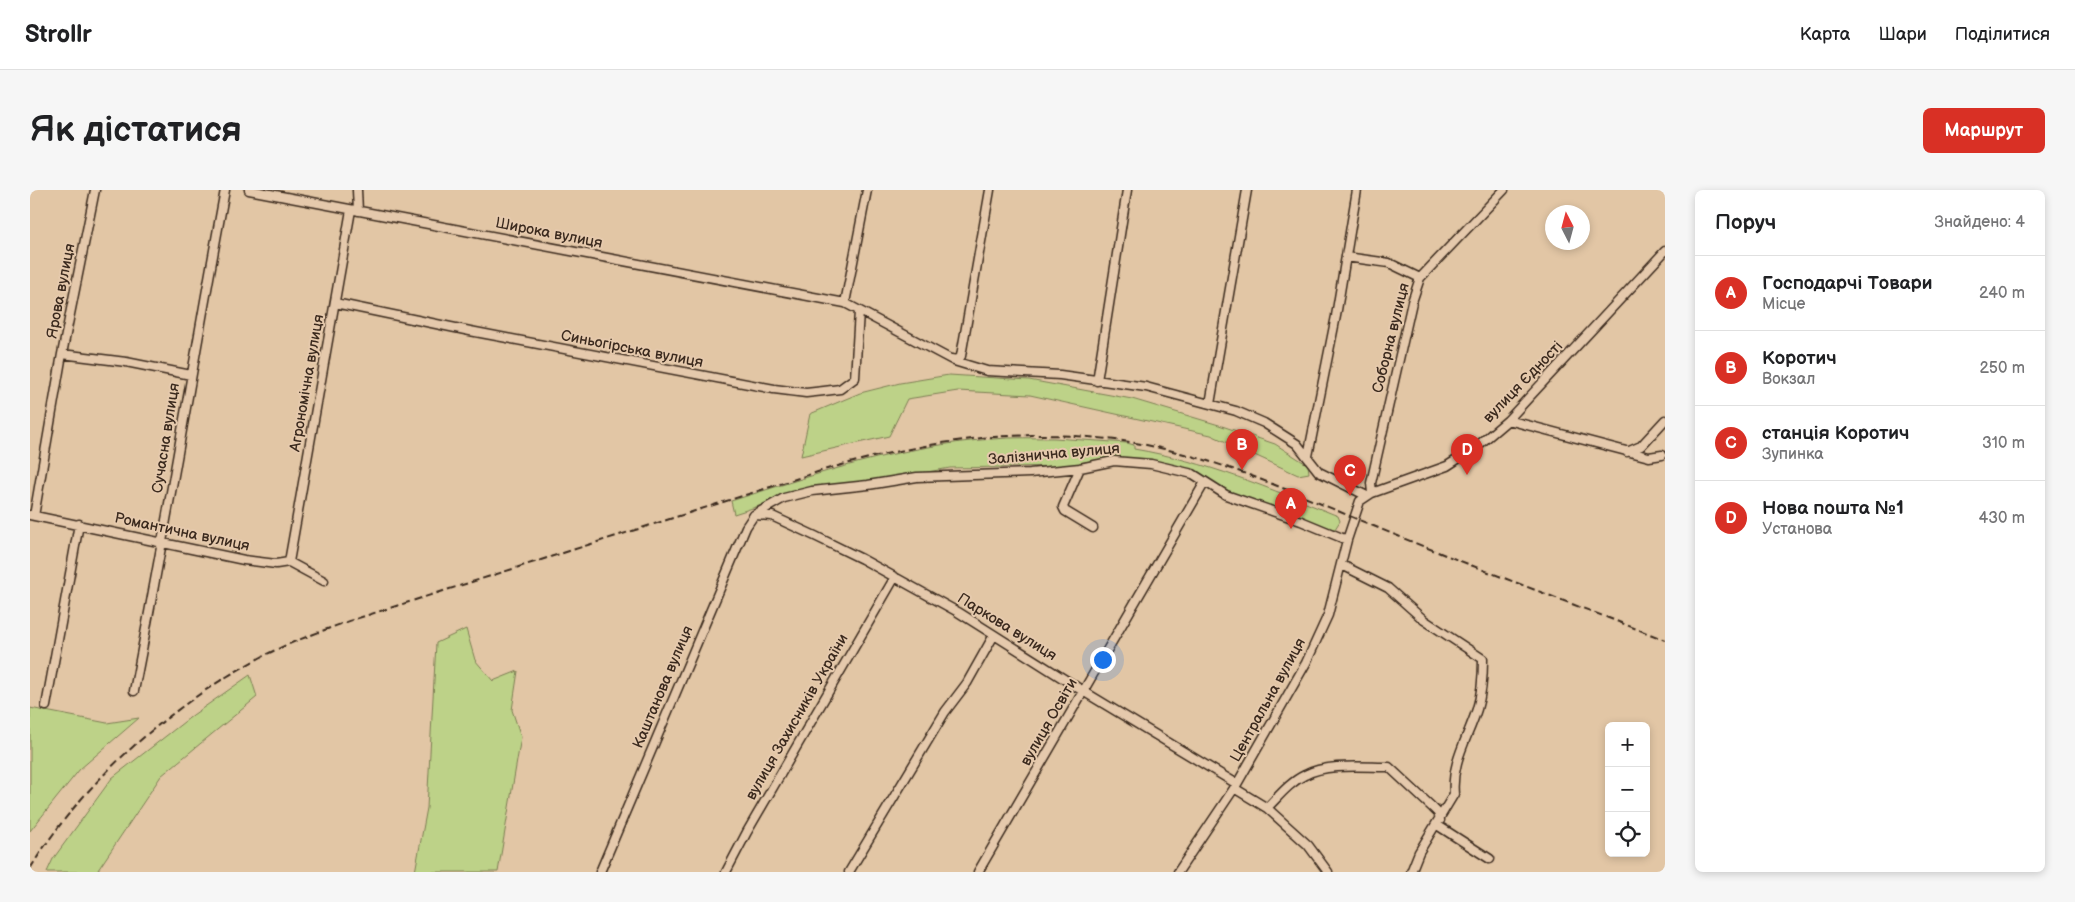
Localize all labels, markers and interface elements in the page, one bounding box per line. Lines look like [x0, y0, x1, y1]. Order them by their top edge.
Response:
text: Strollr [25, 20, 92, 49]
text: Карта [1800, 24, 1850, 45]
text: Шари [1878, 24, 1927, 45]
text: Поділитися [1955, 24, 2050, 45]
button: Маршрут [1923, 108, 2045, 153]
text: Як дістатися [30, 109, 242, 152]
north arrow [1545, 205, 1590, 250]
text: Поруч [1715, 210, 1776, 235]
street label: Широка вулиця [494, 213, 604, 253]
text: Знайдено: 4 [1935, 213, 2025, 232]
street label: Ярова вулиця [42, 242, 80, 340]
text: Господарчі Товари [1762, 272, 1933, 295]
street label: Соборна вулиця [1368, 281, 1414, 395]
text: A [1726, 284, 1736, 303]
text: 240 m [1979, 284, 2025, 303]
text: Місце [1762, 295, 1806, 314]
street label: Агрономічна вулиця [285, 313, 328, 454]
street label: Синьогірська вулиця [559, 326, 705, 372]
street label: вулиця Єдності [1479, 337, 1567, 427]
text: Коротич [1762, 347, 1837, 370]
text: B [1725, 359, 1737, 378]
text: 250 m [1979, 359, 2025, 378]
text: Вокзал [1762, 370, 1815, 389]
street label: Сучасна вулиця [148, 382, 184, 494]
text: станція Коротич [1762, 422, 1909, 445]
pin: B [1226, 429, 1258, 470]
pin: D [1451, 434, 1483, 475]
text: C [1725, 434, 1737, 453]
text: 310 m [1982, 434, 2025, 453]
street label: Залізнична вулиця [987, 439, 1121, 469]
text: Зупинка [1762, 445, 1824, 464]
pin: C [1334, 455, 1366, 496]
pin: A [1275, 488, 1307, 529]
text: Нова пошта №1 [1762, 497, 1904, 520]
street label: Романтична вулиця [113, 508, 251, 556]
text: D [1725, 509, 1737, 528]
text: 430 m [1978, 509, 2025, 528]
text: Установа [1762, 520, 1832, 539]
street label: Паркова вулиця [954, 589, 1060, 665]
street label: Каштанова вулиця [629, 623, 697, 751]
street label: вулиця Захисників України [742, 630, 852, 804]
street label: Центральна вулиця [1226, 635, 1310, 765]
your location [1090, 647, 1116, 673]
street label: вулиця Освіти [1016, 675, 1082, 769]
map controls [1605, 722, 1650, 857]
button: + [1605, 722, 1650, 767]
button: − [1605, 767, 1650, 812]
button: locate [1605, 812, 1650, 857]

